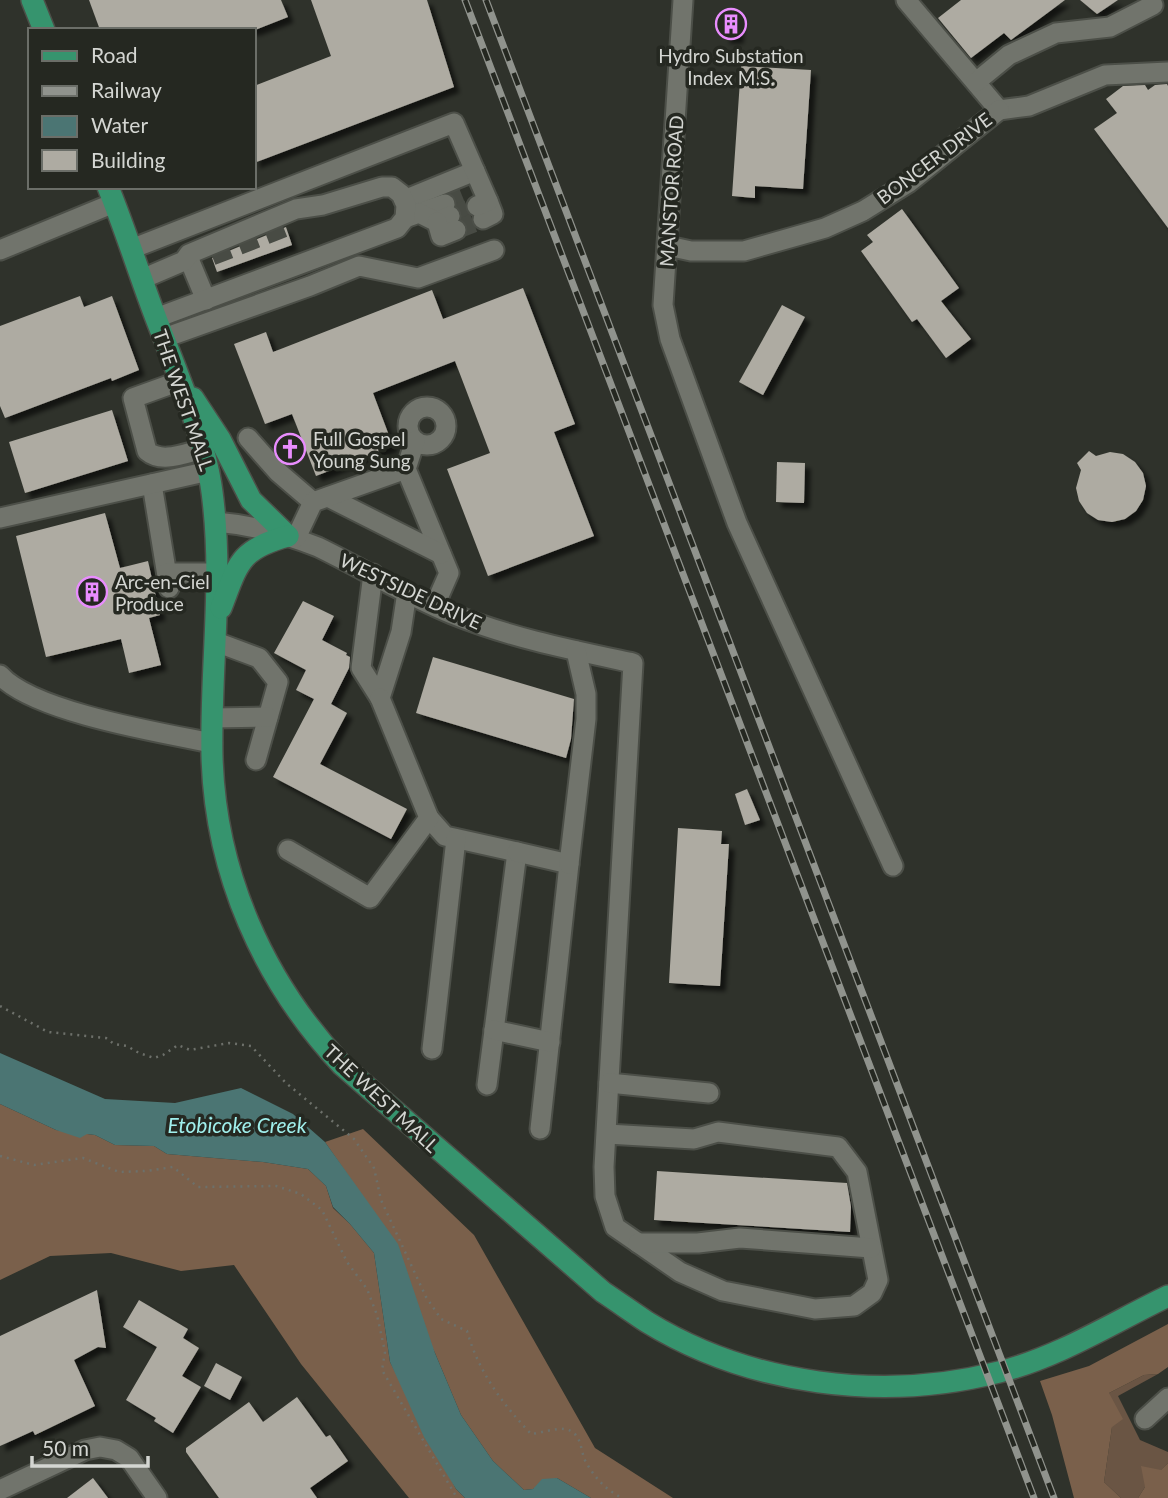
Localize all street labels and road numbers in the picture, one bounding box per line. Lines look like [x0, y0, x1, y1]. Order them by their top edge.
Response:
street label: BONCER DRIVE [872, 107, 996, 209]
street label: MANSTOR ROAD [654, 114, 688, 268]
street label: THE WEST MALL [149, 326, 219, 474]
street label: WESTSIDE DRIVE [337, 548, 485, 634]
street label: THE WEST MALL [320, 1039, 444, 1157]

